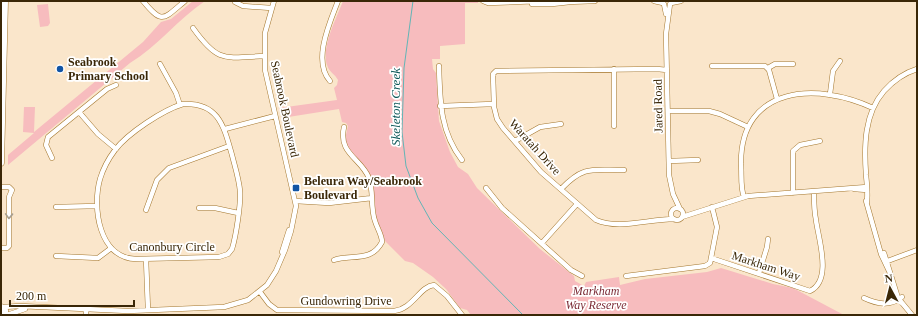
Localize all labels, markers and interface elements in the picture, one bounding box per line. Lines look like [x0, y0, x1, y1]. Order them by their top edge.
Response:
place label: Seabrook Primary School [68, 55, 149, 83]
street label: Seabrook Boulevard [268, 59, 302, 159]
marker: Seabrook Primary School [55, 64, 65, 74]
water label: Skeleton Creek [388, 68, 403, 146]
street label: Jared Road [651, 79, 665, 133]
street label: Waratah Drive [506, 116, 564, 178]
place label: Beleura Way/Seabrook Boulevard [304, 174, 422, 202]
marker: Beleura Way/Seabrook Boulevard [291, 183, 301, 193]
one-way arrow [4, 213, 13, 219]
street label: Canonbury Circle [129, 240, 215, 254]
street label: Markham Way [730, 248, 802, 284]
north arrow [870, 268, 910, 308]
text: N [884, 272, 894, 285]
scale bar [10, 282, 134, 308]
park label: Markham Way Reserve [565, 284, 627, 312]
text: 200 m [16, 289, 47, 303]
street label: Gundowring Drive [301, 294, 391, 308]

